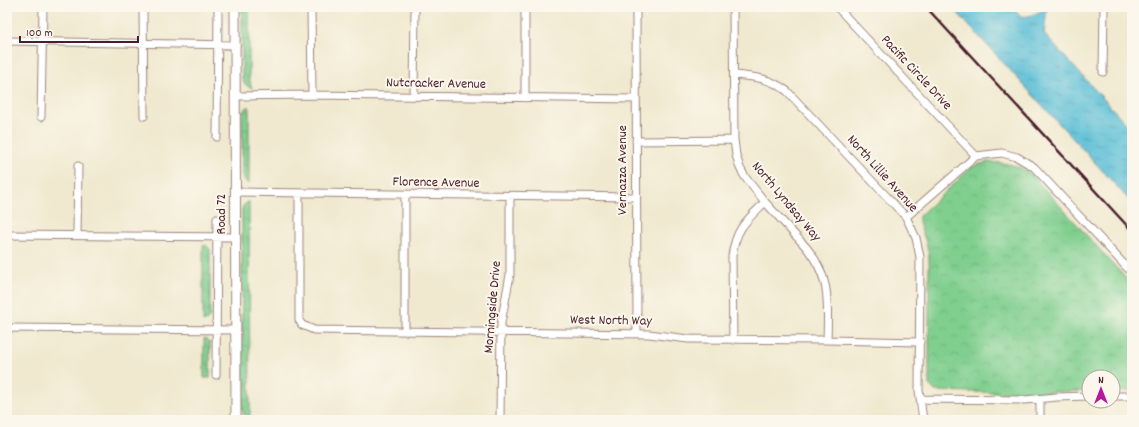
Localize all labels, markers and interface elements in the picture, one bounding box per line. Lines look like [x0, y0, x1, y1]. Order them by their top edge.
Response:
scale bar [20, 18, 138, 44]
text: 100 m [26, 25, 53, 42]
street label: Pacific Circle Drive [876, 31, 956, 115]
street label: Nutcracker Avenue [386, 73, 486, 95]
street label: Vernazza Avenue [613, 125, 633, 215]
street label: North Lillie Avenue [842, 131, 922, 217]
street label: North Lyndsay Way [746, 158, 826, 247]
street label: Florence Avenue [392, 172, 480, 194]
street label: Road 72 [212, 194, 232, 234]
street label: Morningside Drive [479, 260, 507, 354]
street label: West North Way [570, 310, 652, 332]
north arrow [1081, 369, 1121, 409]
text: N [1098, 373, 1104, 389]

